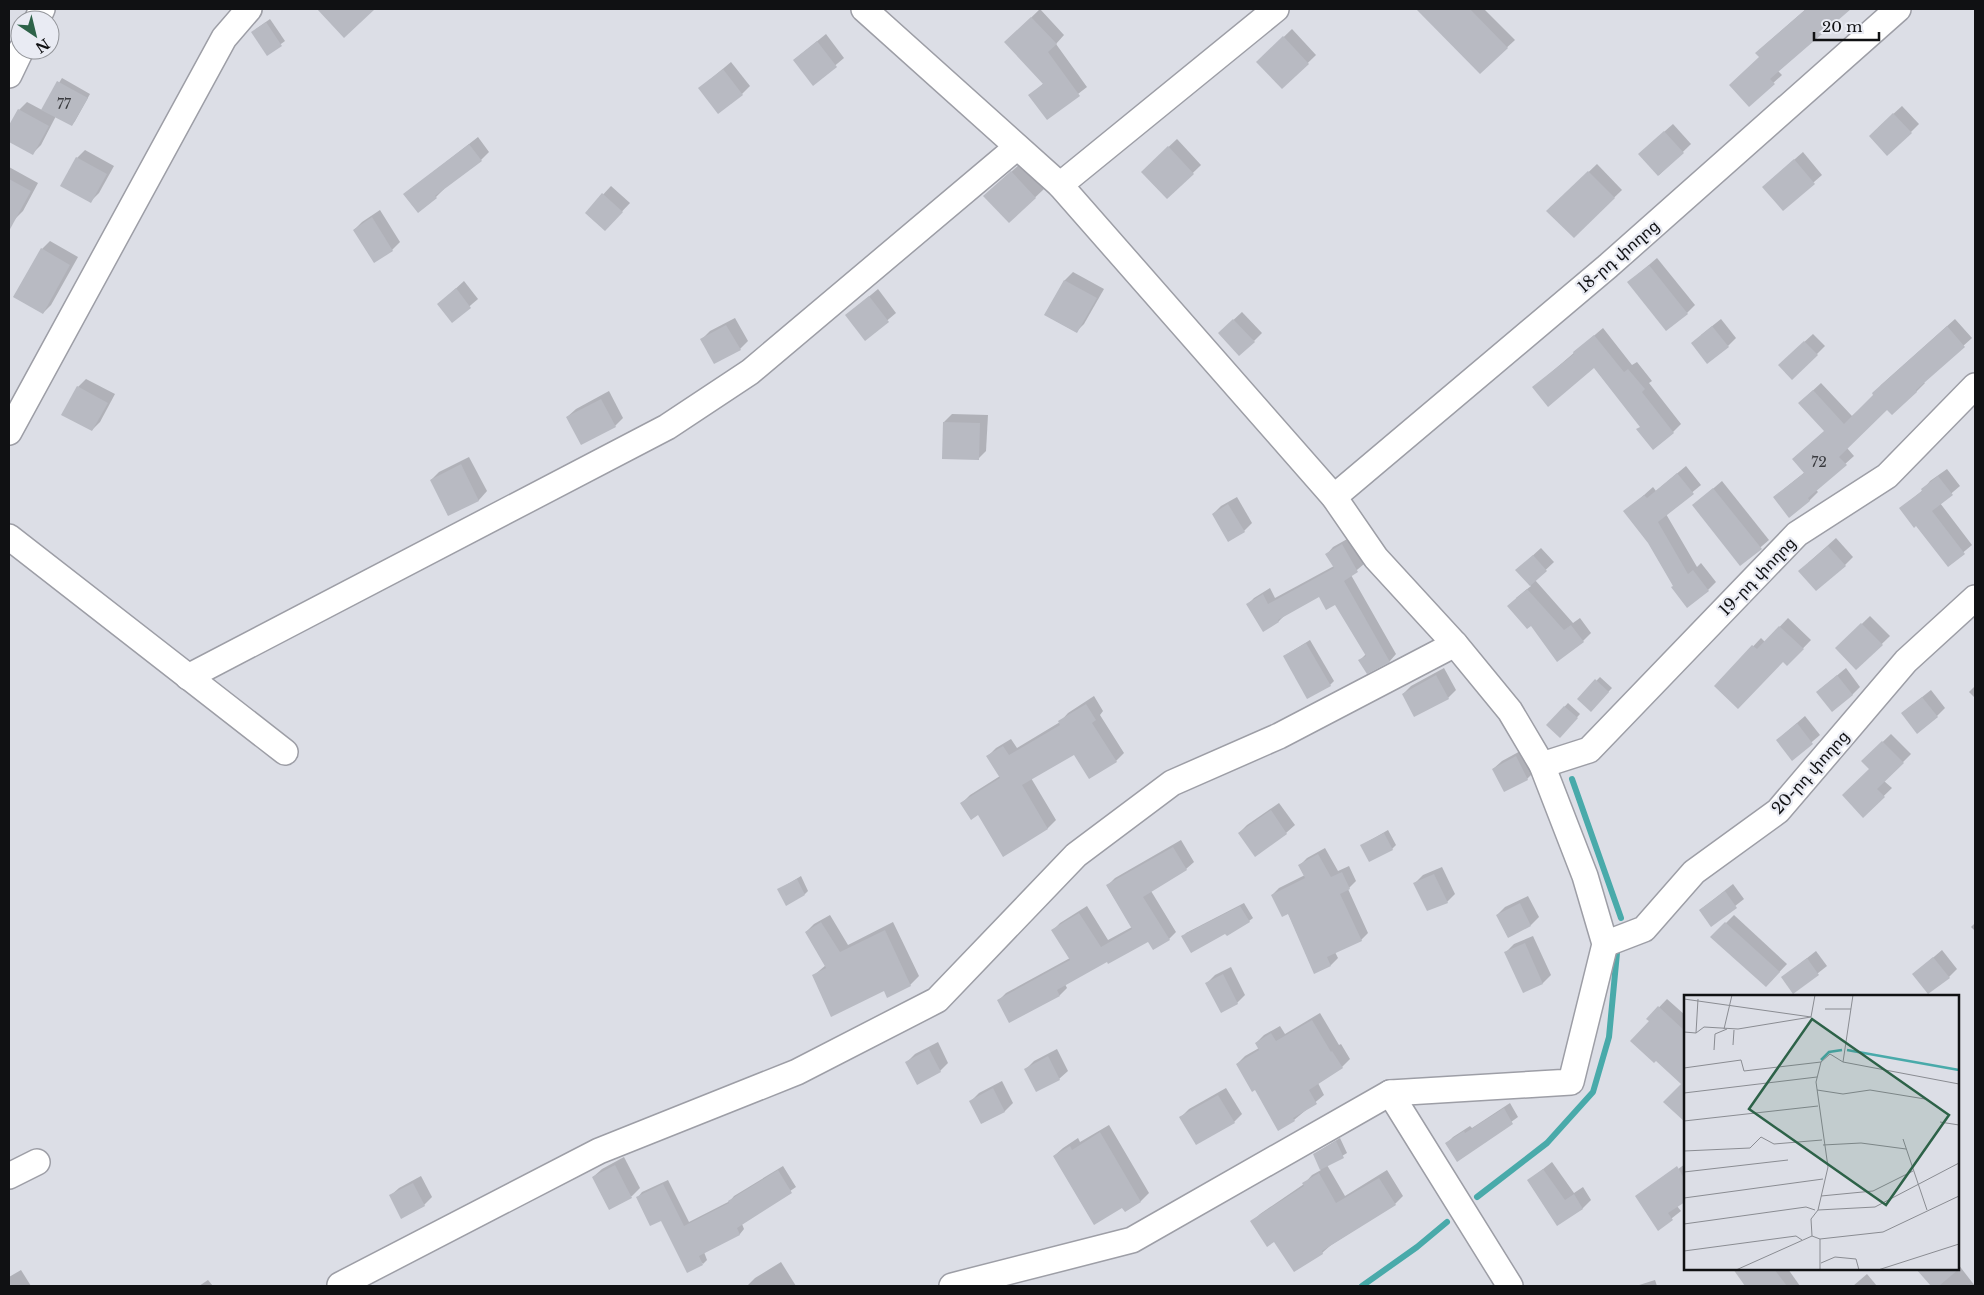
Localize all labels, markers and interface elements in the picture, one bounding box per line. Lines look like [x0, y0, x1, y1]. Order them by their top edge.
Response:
north arrow [10, 10, 60, 60]
scale bar [1814, 10, 1879, 42]
text: 20 m [1822, 17, 1862, 36]
text: N [32, 34, 53, 57]
house number: 77 [57, 95, 72, 113]
street label: 18-րդ փողոց [1573, 215, 1663, 297]
house number: 72 [1811, 453, 1827, 471]
street label: 19-րդ փողոց [1714, 532, 1800, 620]
street label: 20-րդ փողոց [1767, 726, 1853, 818]
inset map [1684, 995, 1959, 1270]

